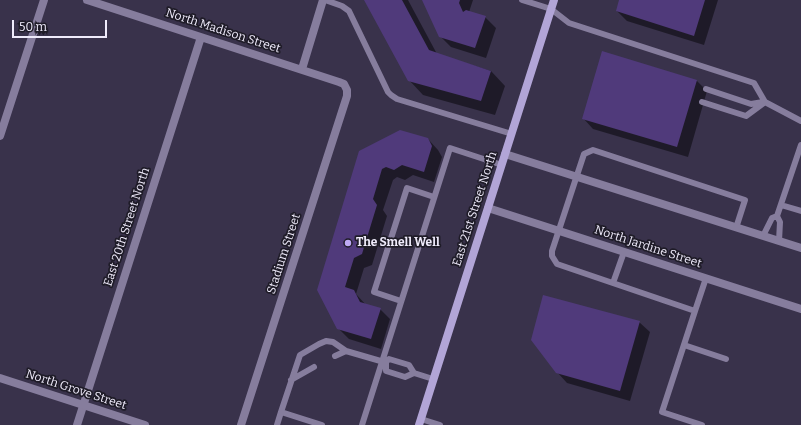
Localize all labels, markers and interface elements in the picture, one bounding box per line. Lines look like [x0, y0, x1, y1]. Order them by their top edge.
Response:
street label: North Madison Street [164, 6, 282, 56]
scale bar [14, 12, 109, 38]
text: 50 m [19, 20, 47, 34]
street label: East 21st Street North [450, 150, 500, 268]
street label: East 20th Street North [101, 166, 153, 288]
street label: Stadium Street [264, 212, 304, 296]
street label: North Jardine Street [593, 223, 703, 271]
place label: The Smell Well [356, 236, 440, 250]
marker: The Smell Well [343, 238, 353, 248]
street label: North Grove Street [24, 367, 128, 413]

